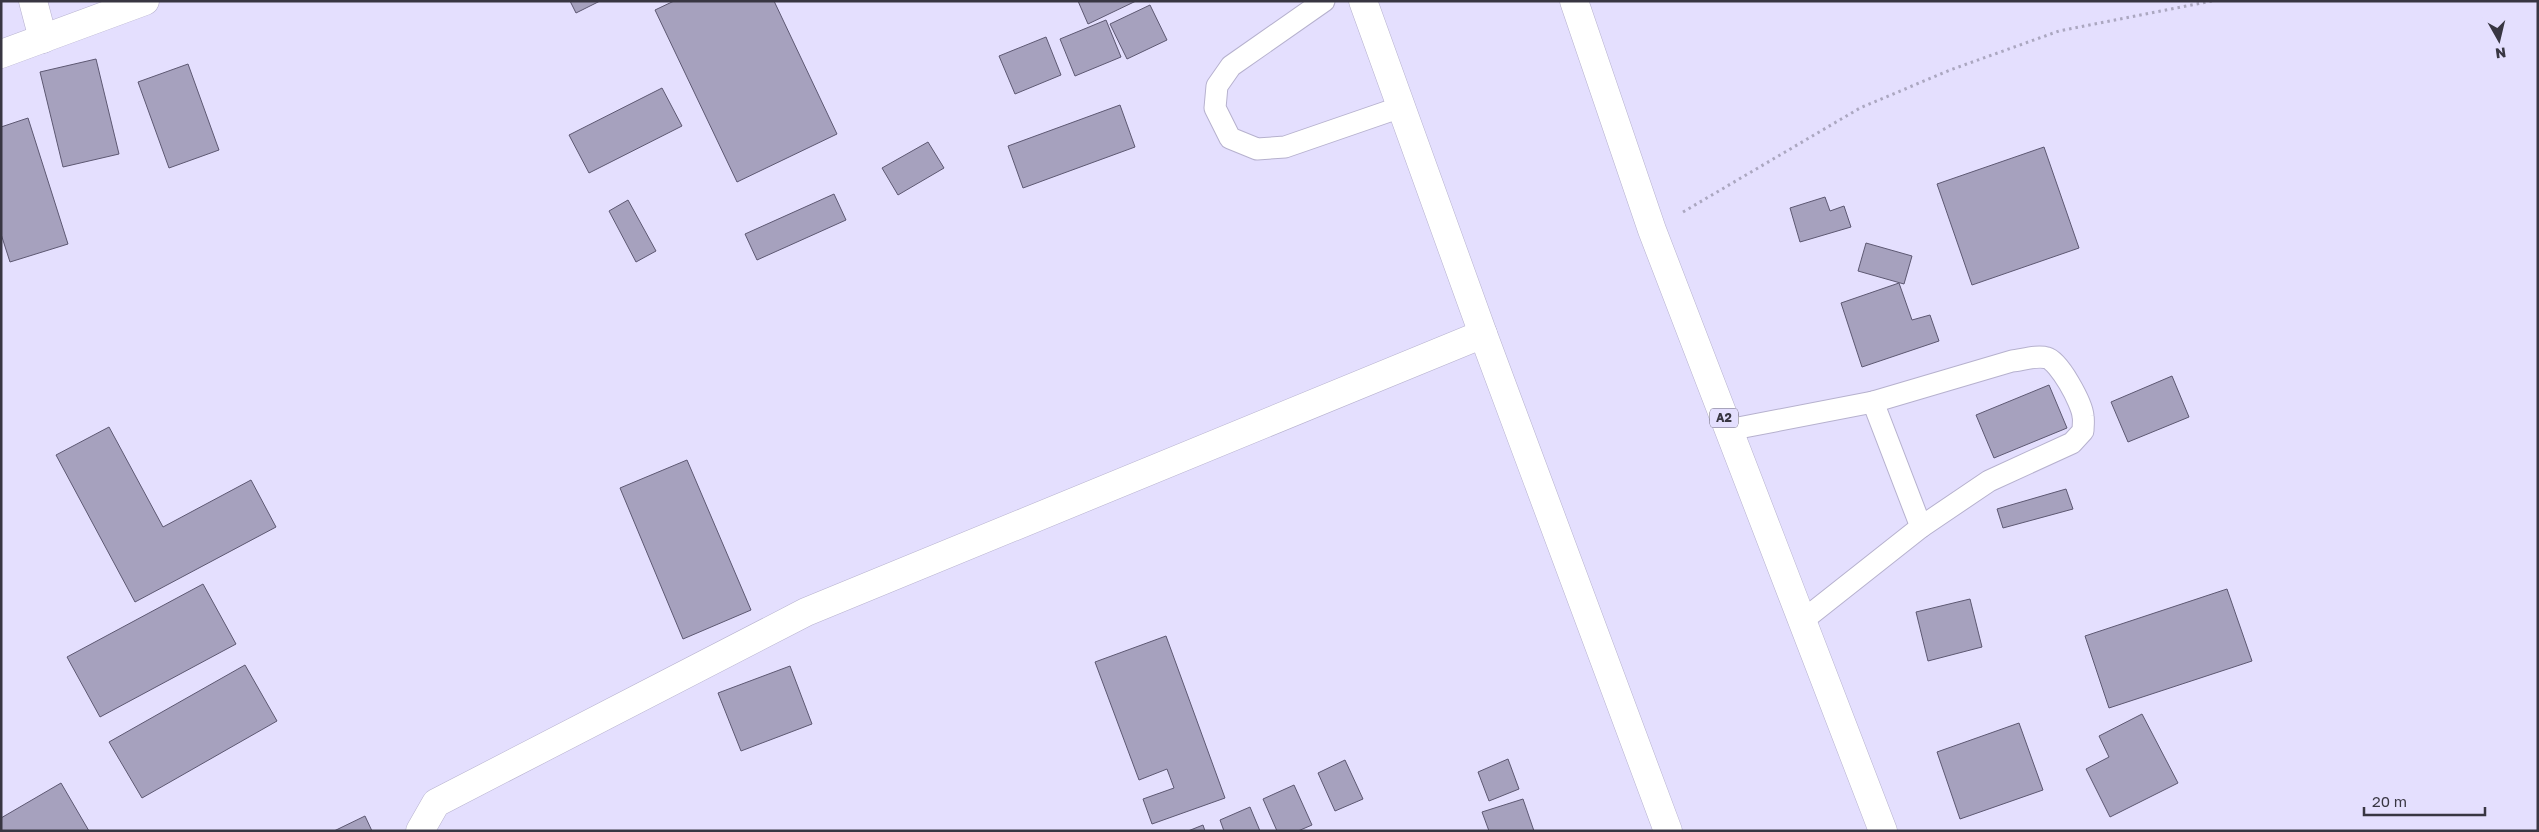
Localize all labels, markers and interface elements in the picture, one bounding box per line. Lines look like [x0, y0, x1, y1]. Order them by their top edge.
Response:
north arrow [2474, 15, 2524, 65]
text: N [2494, 44, 2507, 63]
road number: A2 [1710, 408, 1738, 428]
scale bar [2364, 784, 2485, 816]
text: 20 m [2372, 792, 2407, 810]

